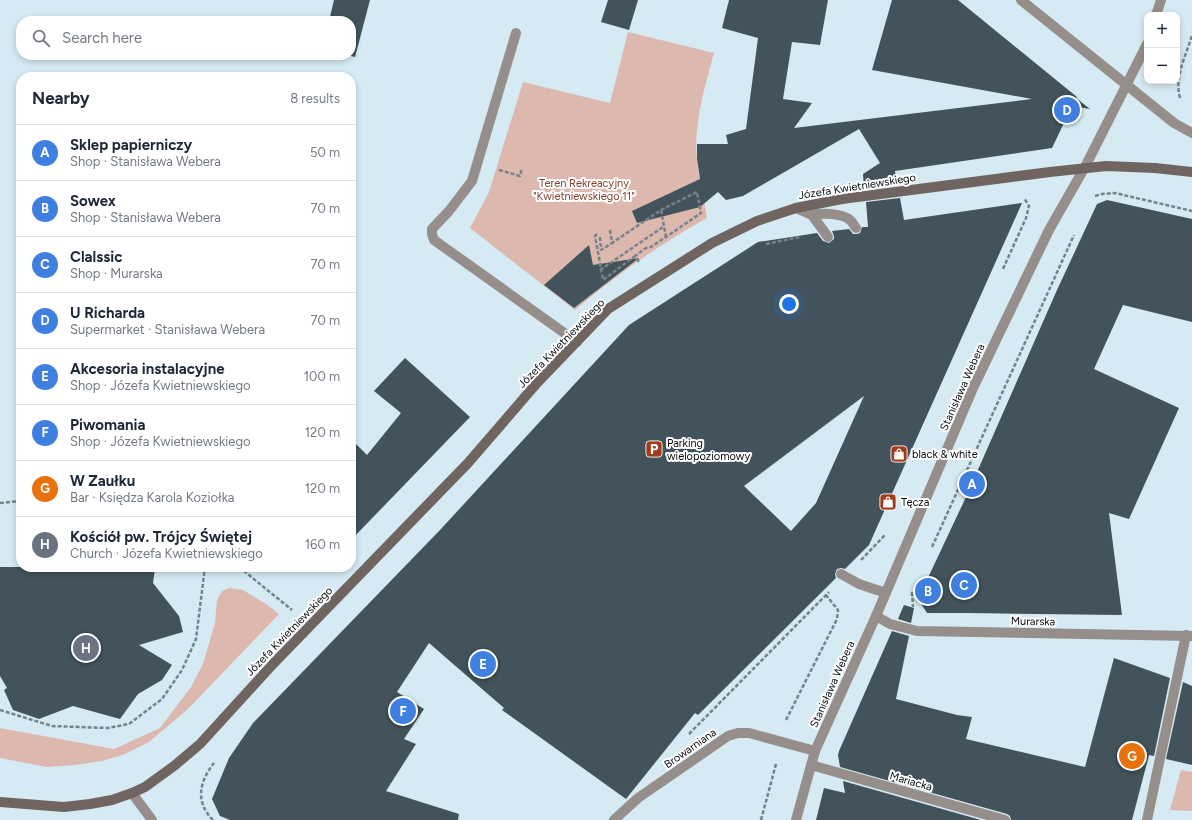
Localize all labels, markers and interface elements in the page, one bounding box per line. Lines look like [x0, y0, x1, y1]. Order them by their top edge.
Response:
map controls [1144, 12, 1180, 84]
button: + [1144, 12, 1180, 48]
search box [16, 16, 356, 60]
icon: search [30, 27, 52, 49]
text: Search here [62, 29, 142, 47]
button: − [1144, 48, 1180, 84]
text: Nearby [32, 88, 90, 108]
text: 8 results [290, 91, 340, 106]
pin: D [1054, 95, 1080, 125]
text: Sklep papierniczy [70, 136, 192, 154]
text: A [40, 145, 50, 160]
text: 50 m [310, 145, 340, 160]
text: Shop · Stanisława Webera [70, 154, 221, 169]
street label: Józefa Kwietniewskiego [797, 171, 917, 202]
park label: Teren Rekreacyjny "Kwietniewskiego 11" [533, 177, 635, 203]
text: Sowex [70, 192, 116, 210]
text: B [41, 201, 49, 216]
text: 70 m [310, 201, 340, 216]
text: Shop · Stanisława Webera [70, 210, 221, 225]
text: Clalssic [70, 248, 122, 266]
text: C [40, 257, 50, 272]
text: 70 m [310, 257, 340, 272]
text: Shop · Murarska [70, 266, 163, 281]
your location [779, 294, 799, 314]
street label: Józefa Kwietniewskiego [515, 296, 607, 391]
text: U Richarda [70, 304, 145, 322]
text: D [40, 313, 50, 328]
text: 70 m [310, 313, 340, 328]
text: Supermarket · Stanisława Webera [70, 322, 265, 337]
street label: Stanisława Webera [937, 342, 987, 433]
text: Akcesoria instalacyjne [70, 360, 225, 378]
text: E [41, 369, 49, 384]
text: 100 m [304, 369, 340, 384]
text: Shop · Józefa Kwietniewskiego [70, 378, 251, 393]
text: Piwomania [70, 416, 146, 434]
text: F [41, 425, 49, 440]
text: 120 m [305, 425, 340, 440]
text: Shop · Józefa Kwietniewskiego [70, 434, 251, 449]
place label: Parking wielopoziomowy [667, 437, 750, 463]
parking icon: Parking wielopoziomowy [644, 439, 664, 459]
shop icon: black & white [889, 444, 909, 464]
place label: black & white [912, 448, 978, 461]
pin: A [959, 469, 985, 499]
text: W Zaułku [70, 472, 135, 490]
text: G [40, 481, 50, 496]
text: 120 m [305, 481, 340, 496]
text: Bar · Księdza Karola Koziołka [70, 490, 234, 505]
shop icon: Tęcza [878, 492, 898, 512]
place label: Tęcza [901, 496, 929, 509]
text: Kościół pw. Trójcy Świętej [70, 528, 252, 546]
text: H [40, 537, 50, 552]
text: 160 m [305, 537, 340, 552]
text: Church · Józefa Kwietniewskiego [70, 546, 263, 561]
pin: C [951, 570, 977, 600]
pin: B [915, 576, 941, 606]
street label: Józefa Kwietniewskiego [243, 584, 335, 679]
street label: Murarska [1011, 615, 1055, 628]
pin: H [73, 633, 99, 663]
street label: Stanisława Webera [807, 639, 857, 730]
pin: E [470, 649, 496, 679]
pin: F [390, 696, 416, 726]
street label: Browarniana [662, 726, 719, 771]
pin: G [1119, 741, 1145, 771]
street label: Mariacka [888, 769, 934, 794]

